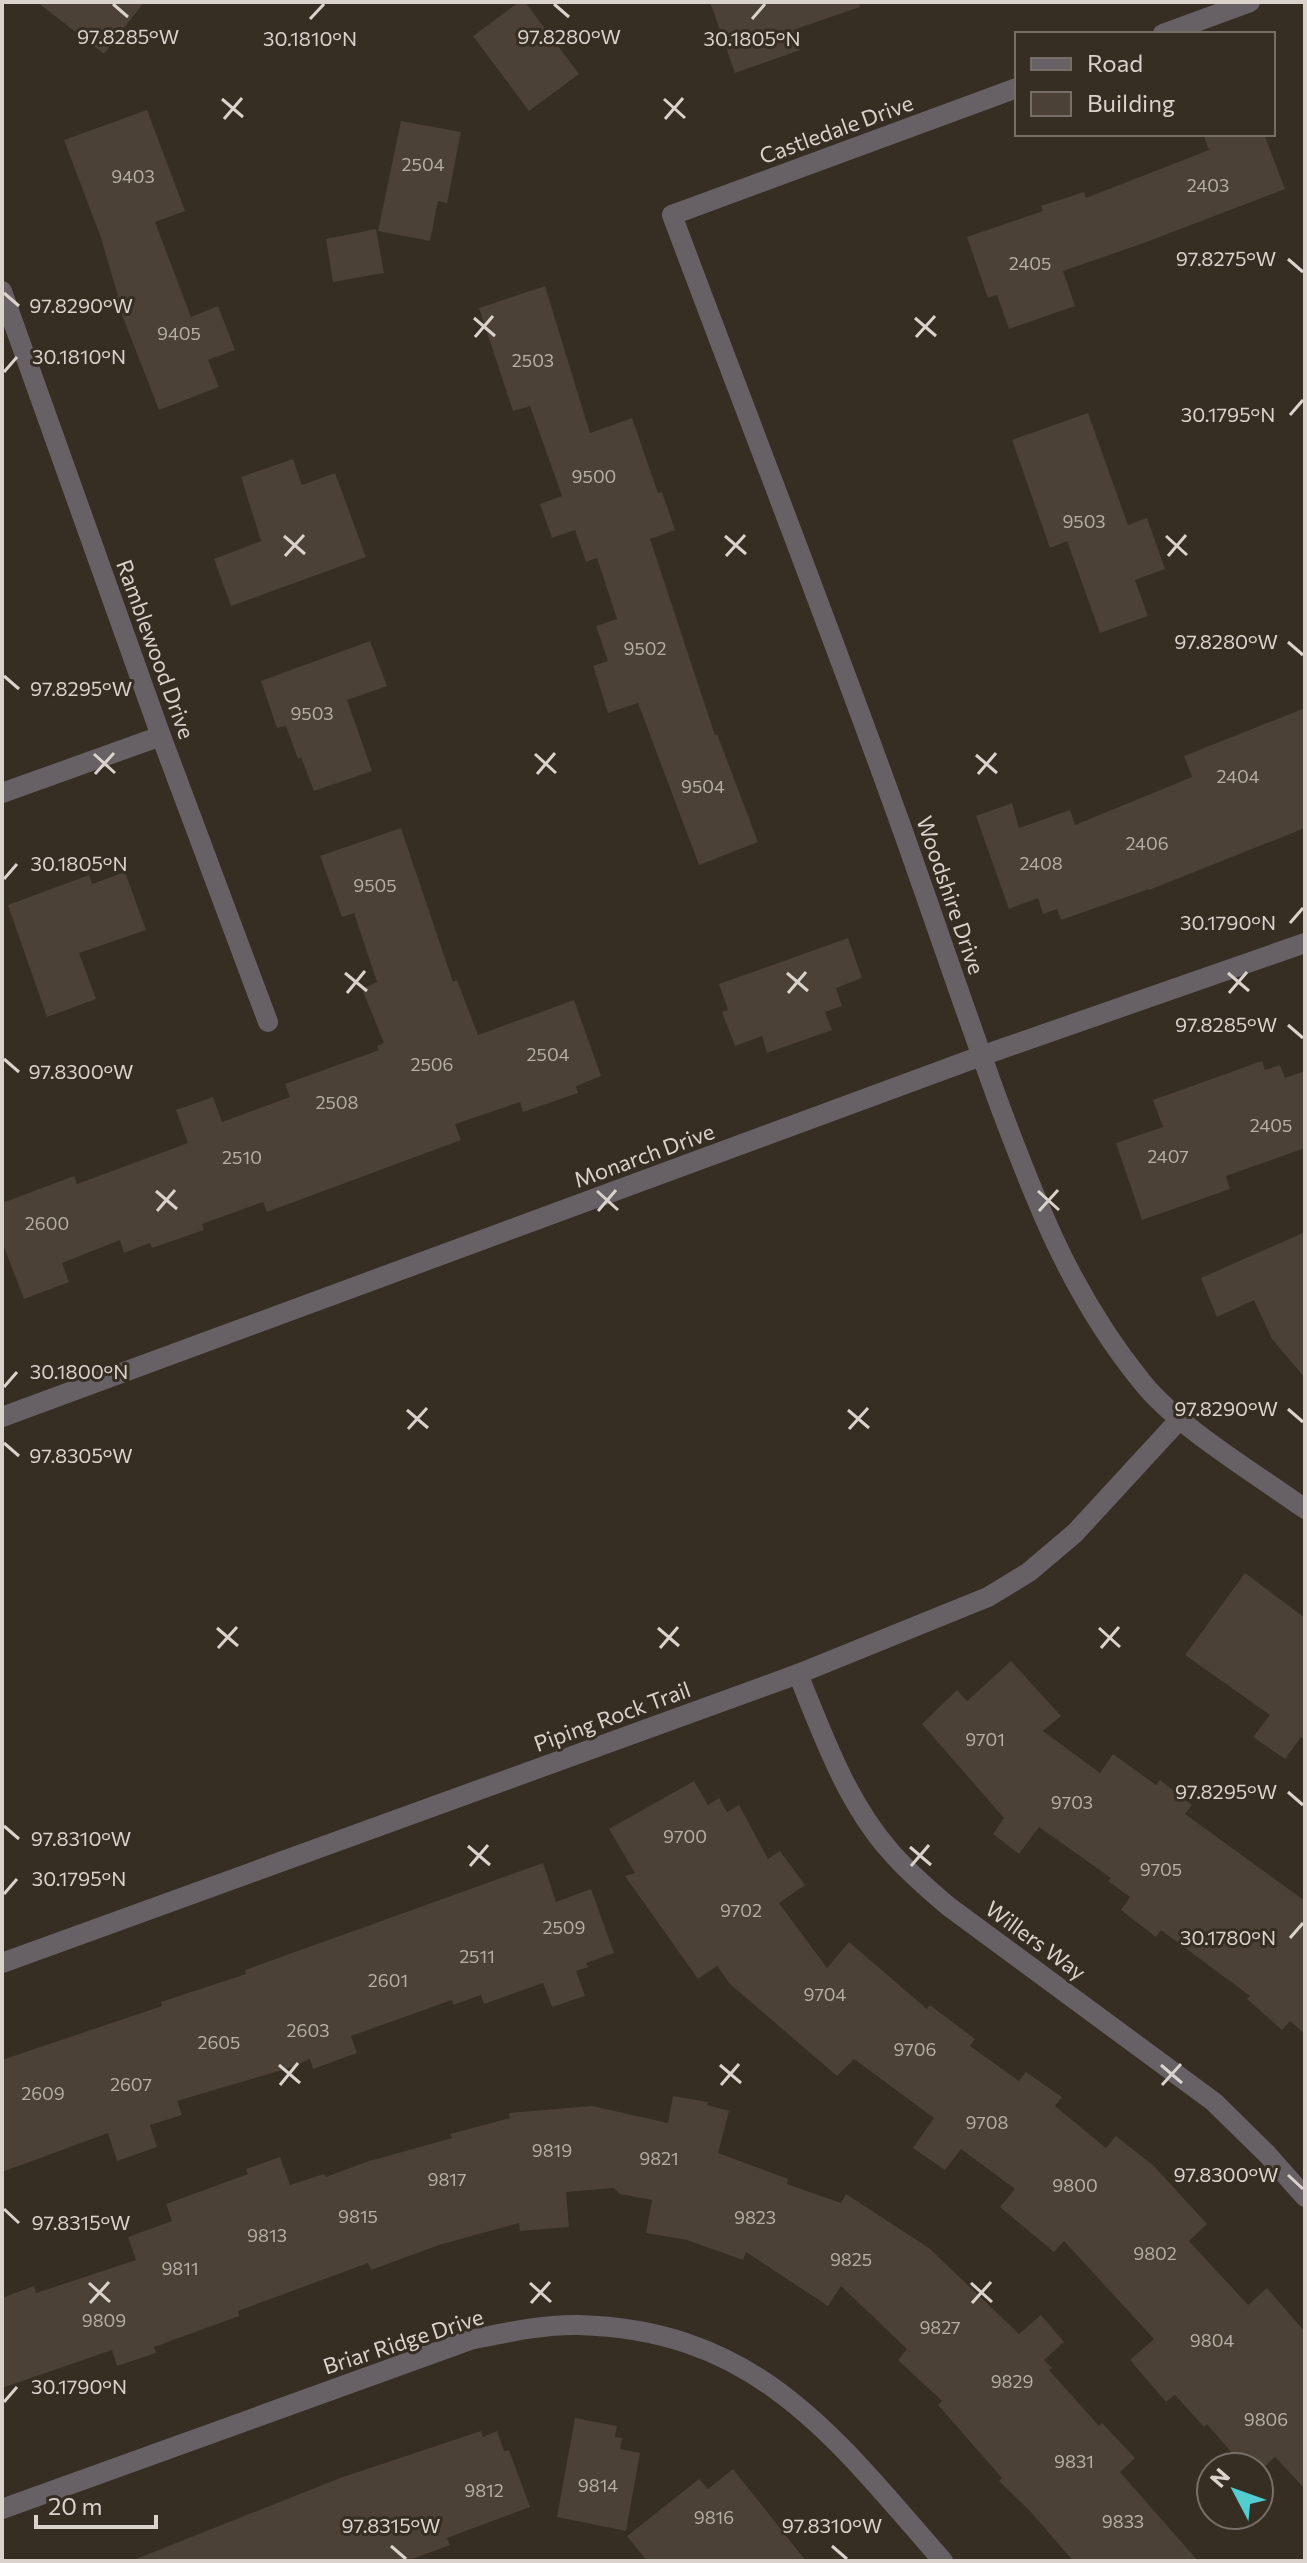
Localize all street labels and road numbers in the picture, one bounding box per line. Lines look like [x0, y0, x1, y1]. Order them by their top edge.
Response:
street label: Castledale Drive [755, 89, 917, 169]
street label: Ramblewood Drive [111, 556, 201, 742]
street label: Woodshire Drive [911, 812, 991, 978]
street label: Monarch Drive [570, 1117, 718, 1193]
street label: Piping Rock Trail [530, 1675, 694, 1757]
street label: Willers Way [981, 1895, 1091, 1985]
street label: Briar Ridge Drive [319, 2302, 487, 2380]

